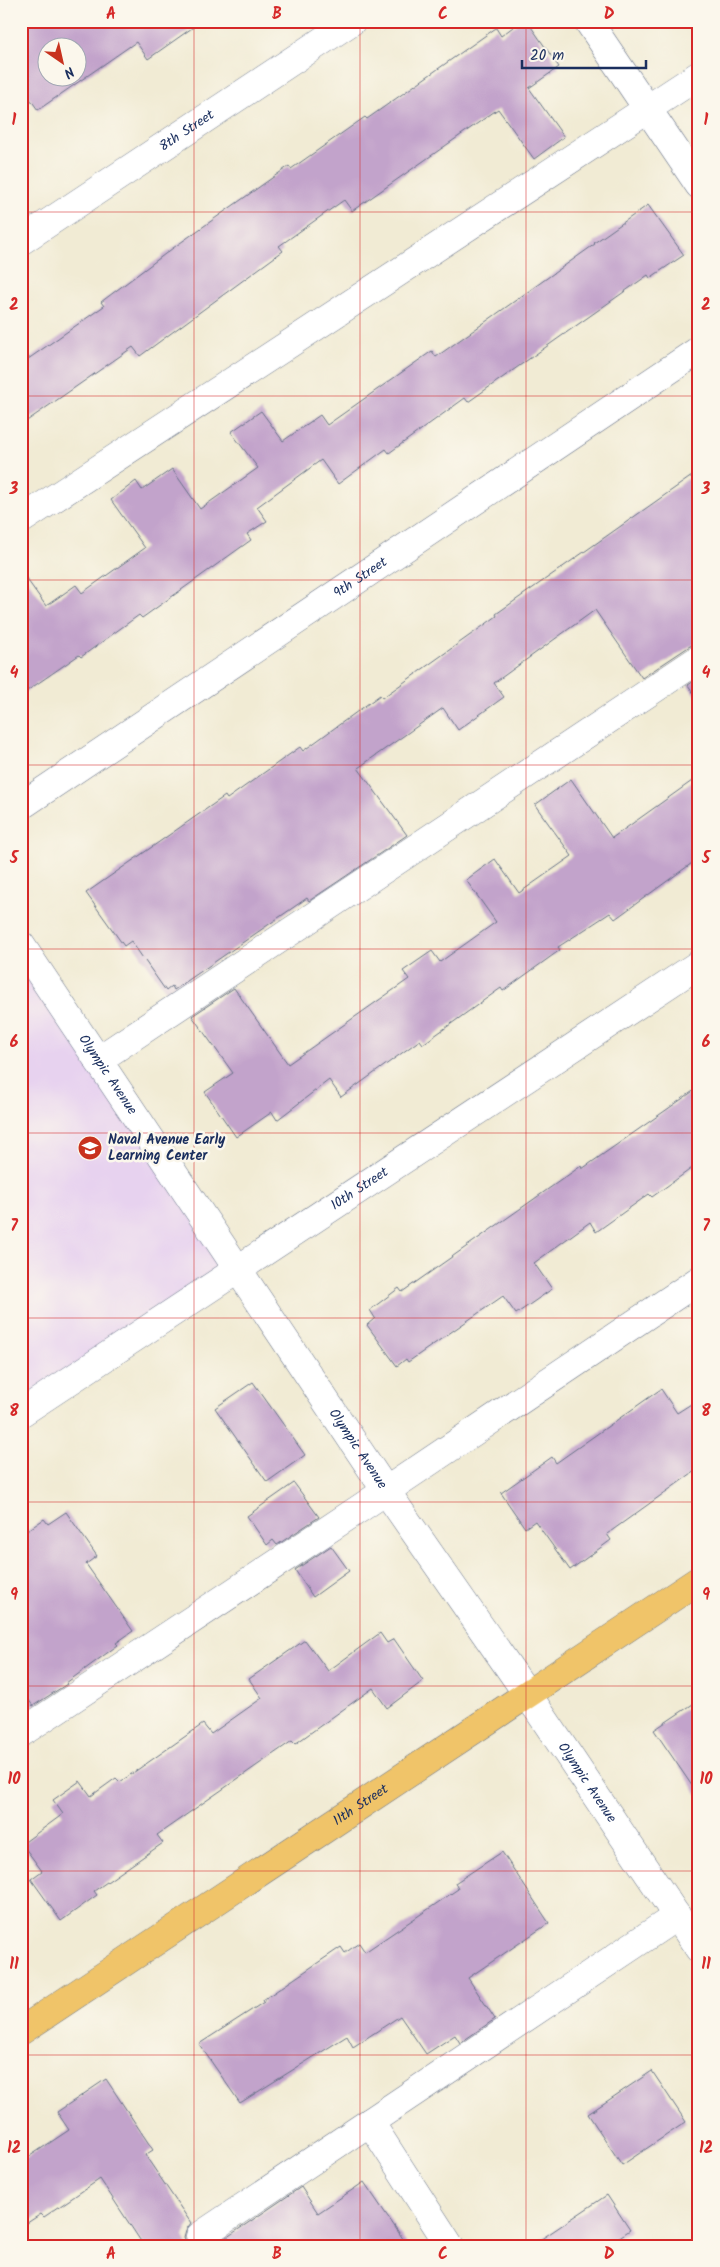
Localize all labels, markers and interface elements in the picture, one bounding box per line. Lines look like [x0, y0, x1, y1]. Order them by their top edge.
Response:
text: A [106, 2, 116, 27]
text: B [272, 2, 282, 27]
text: C [438, 2, 448, 27]
text: D [604, 2, 615, 27]
north arrow [38, 38, 88, 88]
scale bar [522, 38, 646, 70]
text: 20 m [530, 44, 564, 68]
text: N [59, 60, 79, 84]
street label: 8th Street [155, 104, 219, 157]
text: 1 [12, 108, 17, 133]
text: 1 [704, 108, 709, 133]
text: 2 [9, 293, 19, 318]
text: 2 [701, 293, 711, 318]
text: 3 [9, 477, 19, 502]
text: 3 [701, 477, 711, 502]
street label: 9th Street [329, 551, 392, 604]
text: 4 [10, 661, 19, 686]
text: 4 [702, 661, 711, 686]
text: 5 [9, 846, 20, 871]
text: 5 [701, 846, 712, 871]
text: 6 [10, 1030, 19, 1055]
street label: Olympic Avenue [73, 1030, 143, 1120]
text: 6 [702, 1030, 711, 1055]
place label: Naval Avenue Early Learning Center [108, 1129, 226, 1167]
school or university icon: Naval Avenue Early Learning Center [77, 1135, 103, 1161]
street label: 10th Street [326, 1161, 393, 1216]
text: 7 [10, 1214, 18, 1239]
text: 7 [702, 1214, 710, 1239]
text: 8 [9, 1399, 19, 1424]
text: 8 [701, 1399, 711, 1424]
street label: Olympic Avenue [323, 1404, 393, 1494]
text: 9 [10, 1583, 18, 1608]
text: 9 [702, 1583, 710, 1608]
street label: Olympic Avenue [552, 1738, 622, 1828]
text: 10 [7, 1767, 21, 1792]
text: 10 [699, 1767, 713, 1792]
street label: 11th Street [328, 1778, 393, 1832]
text: 11 [9, 1952, 19, 1977]
text: 11 [701, 1952, 711, 1977]
text: 12 [7, 2136, 21, 2161]
text: 12 [699, 2136, 713, 2161]
text: A [106, 2242, 116, 2267]
text: B [272, 2242, 282, 2267]
text: C [438, 2242, 448, 2267]
text: D [604, 2242, 615, 2267]

